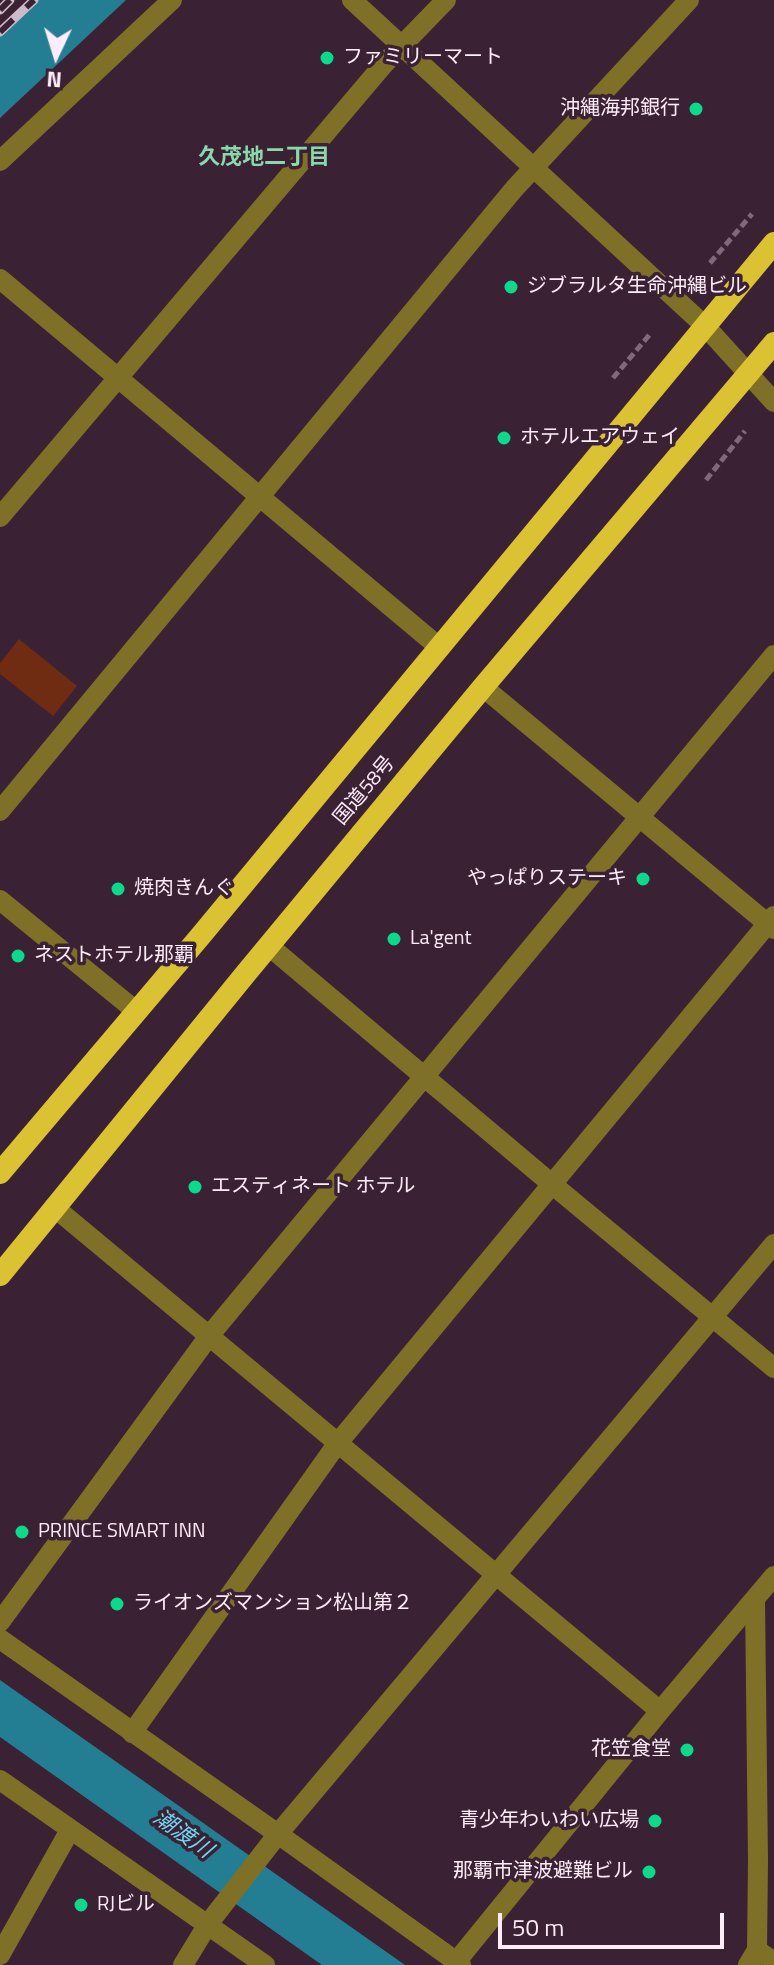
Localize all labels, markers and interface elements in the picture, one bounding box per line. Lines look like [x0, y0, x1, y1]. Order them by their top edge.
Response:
north arrow [16, 16, 96, 96]
place label: ファミリーマート [343, 46, 503, 70]
marker: ファミリーマート [318, 49, 336, 67]
text: N [46, 62, 63, 97]
place label: 沖縄海邦銀行 [560, 97, 680, 121]
marker: 沖縄海邦銀行 [687, 100, 705, 118]
district label: 久茂地二丁目 [198, 146, 330, 172]
place label: ジブラルタ生命沖縄ビル [527, 275, 747, 299]
marker: ジブラルタ生命沖縄ビル [502, 278, 520, 296]
place label: ホテルエアウェイ [520, 426, 680, 450]
marker: ホテルエアウェイ [495, 429, 513, 447]
street label: 国道58号 [329, 752, 401, 830]
place label: やっぱりステーキ [467, 867, 627, 891]
marker: やっぱりステーキ [634, 870, 652, 888]
place label: 焼肉きんぐ [134, 877, 234, 901]
marker: 焼肉きんぐ [109, 880, 127, 898]
place label: La'gent [410, 927, 472, 951]
marker: La'gent [385, 930, 403, 948]
place label: ネストホテル那覇 [34, 944, 194, 968]
marker: ネストホテル那覇 [9, 947, 27, 965]
place label: エスティネート ホテル [211, 1175, 415, 1199]
marker: エスティネート ホテル [186, 1178, 204, 1196]
place label: PRINCE SMART INN [38, 1520, 206, 1544]
marker: PRINCE SMART INN [13, 1523, 31, 1541]
place label: ライオンズマンション松山第２ [133, 1592, 413, 1616]
marker: ライオンズマンション松山第２ [108, 1595, 126, 1613]
place label: 花笠食堂 [591, 1738, 671, 1762]
marker: 花笠食堂 [678, 1741, 696, 1759]
water label: 潮渡川 [147, 1805, 217, 1865]
place label: 青少年わいわい広場 [459, 1809, 639, 1833]
marker: 青少年わいわい広場 [646, 1812, 664, 1830]
place label: 那覇市津波避難ビル [453, 1860, 633, 1884]
marker: 那覇市津波避難ビル [640, 1863, 658, 1881]
place label: RJビル [97, 1893, 155, 1917]
marker: RJビル [72, 1896, 90, 1914]
scale bar [502, 1897, 728, 1947]
text: 50 m [512, 1909, 564, 1945]

